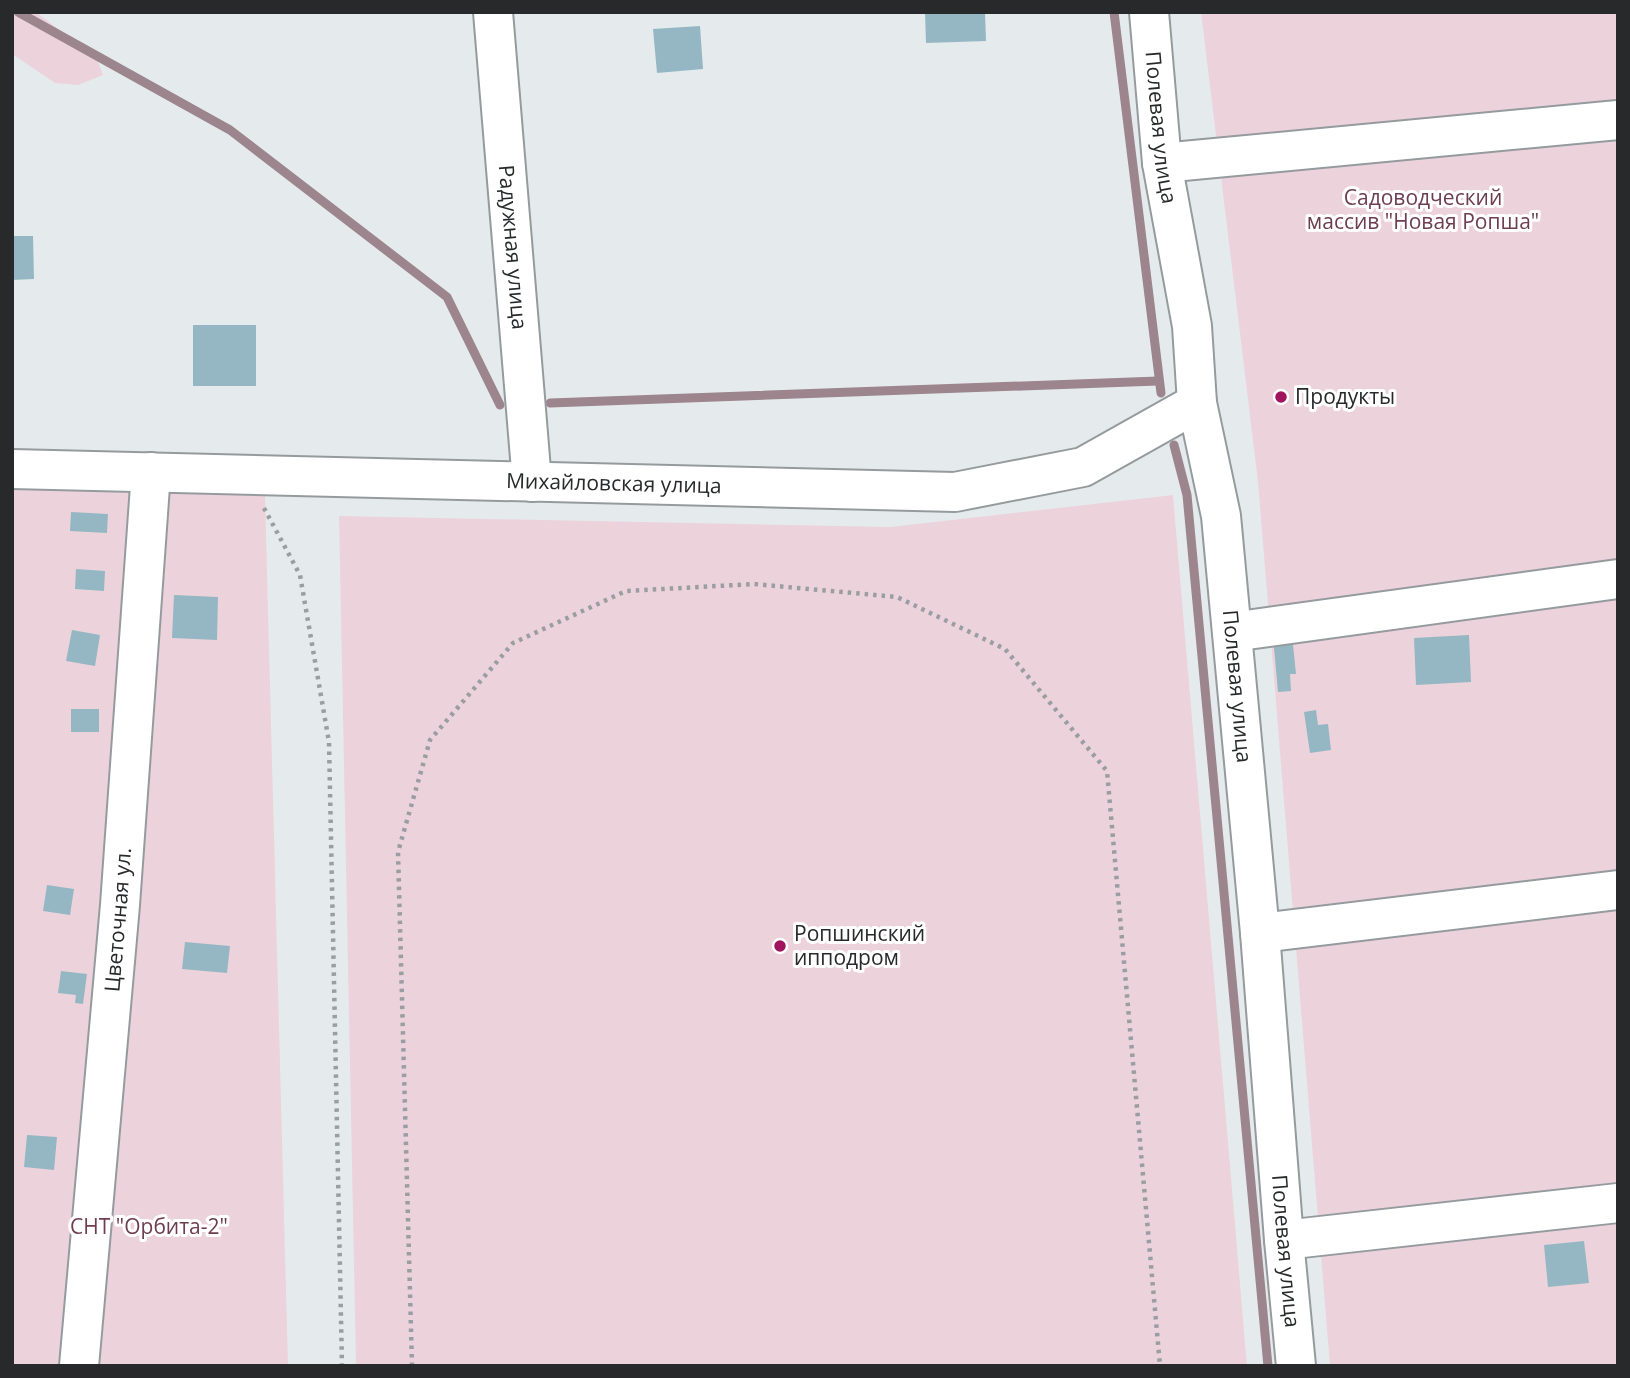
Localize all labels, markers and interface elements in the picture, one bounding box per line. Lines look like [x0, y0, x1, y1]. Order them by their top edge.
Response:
street label: Полевая улица [1139, 50, 1184, 206]
street label: Радужная улица [493, 164, 534, 331]
park label: Садоводческий массив "Новая Ропша" [1307, 183, 1539, 235]
place label: Продукты [1295, 382, 1395, 410]
marker: Продукты [1273, 389, 1289, 405]
street label: Михайловская улица [506, 466, 722, 499]
street label: Полевая улица [1217, 609, 1259, 764]
street label: Цветочная ул. [97, 846, 137, 993]
place label: Ропшинский ипподром [794, 919, 925, 971]
marker: Ропшинский ипподром [772, 938, 788, 954]
street label: Полевая улица [1266, 1174, 1307, 1329]
park label: СНТ "Орбита-2" [70, 1212, 228, 1240]

